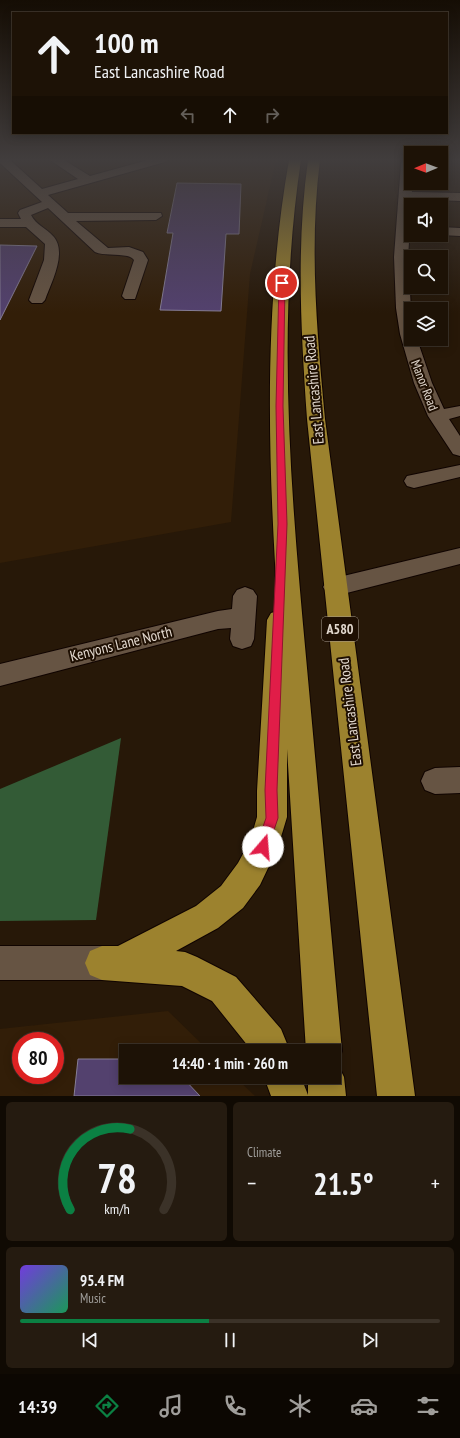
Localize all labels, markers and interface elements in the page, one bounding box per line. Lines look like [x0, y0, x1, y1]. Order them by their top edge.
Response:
text: 100 m [94, 24, 158, 61]
icon: ahead [28, 28, 80, 80]
text: East Lancashire Road [94, 60, 225, 83]
icon: left [177, 104, 199, 126]
icon: ahead [219, 104, 241, 126]
icon: right [261, 104, 283, 126]
north arrow [404, 146, 448, 190]
map controls [404, 146, 448, 346]
button: sound [404, 198, 448, 242]
button: search [404, 250, 448, 294]
pin [265, 266, 299, 300]
icon: arrive [271, 272, 293, 294]
button: layers [404, 302, 448, 346]
street label: East Lancashire Road [299, 335, 328, 445]
street label: Manor Road [407, 357, 442, 413]
road number: A580 [322, 617, 358, 641]
street label: Kenyons Lane North [68, 622, 174, 665]
street label: East Lancashire Road [333, 657, 366, 767]
position arrow [242, 826, 284, 868]
speed limit sign: 80 [12, 1032, 64, 1084]
text: 14:40 · 1 min · 260 m [172, 1054, 288, 1073]
text: Climate [247, 1144, 281, 1161]
text: 78 [97, 1150, 136, 1203]
text: 21.5° [313, 1164, 374, 1203]
text: − [247, 1169, 256, 1197]
text: + [431, 1169, 440, 1197]
text: km/h [104, 1198, 129, 1217]
text: 95.4 FM [80, 1271, 124, 1290]
text: Music [80, 1290, 106, 1307]
icon: previous [79, 1329, 101, 1351]
icon: pause [219, 1329, 241, 1351]
icon: next [359, 1329, 381, 1351]
icon: directions [93, 1392, 121, 1420]
icon: music [157, 1392, 185, 1420]
icon: phone [221, 1392, 249, 1420]
icon: climate [286, 1392, 314, 1420]
icon: car [350, 1392, 378, 1420]
icon: filters [414, 1392, 442, 1420]
text: 14:39 [18, 1395, 57, 1418]

